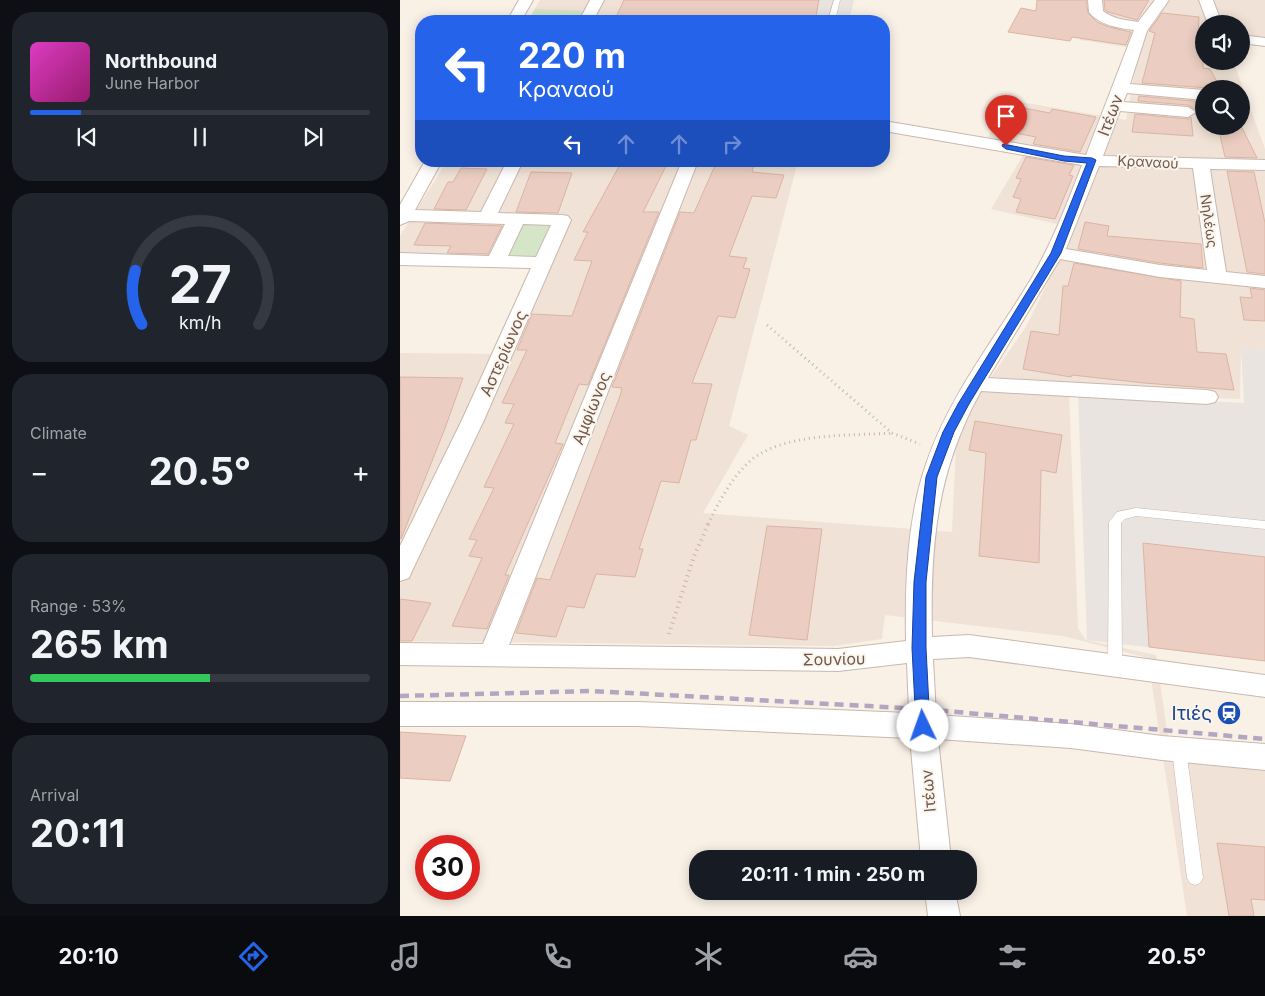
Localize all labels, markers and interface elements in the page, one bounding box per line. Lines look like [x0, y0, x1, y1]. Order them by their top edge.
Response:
map controls [1195, 15, 1250, 135]
button: sound [1195, 15, 1250, 70]
text: 220 m [518, 34, 626, 76]
icon: left [435, 35, 500, 100]
text: Northbound [105, 50, 217, 73]
text: June Harbor [105, 73, 199, 93]
text: Κραναού [518, 76, 614, 102]
button: search [1195, 80, 1250, 135]
street label: Ιτέων [1093, 91, 1127, 139]
pin [985, 95, 1027, 146]
icon: arrive [992, 102, 1020, 130]
icon: previous [73, 123, 101, 151]
icon: pause [186, 123, 214, 151]
icon: next [299, 123, 327, 151]
icon: left [559, 130, 587, 158]
icon: ahead [612, 130, 640, 158]
icon: ahead [665, 130, 693, 158]
icon: right [718, 130, 746, 158]
street label: Κραναού [1117, 151, 1179, 172]
street label: Νηλέως [1197, 193, 1222, 249]
text: 27 [169, 253, 232, 316]
street label: Αστερίωνος [475, 307, 531, 399]
text: km/h [179, 312, 221, 333]
street label: Αμφίωνος [567, 369, 615, 447]
text: Climate [30, 423, 87, 443]
text: 20.5° [149, 448, 251, 494]
text: − [30, 455, 49, 489]
text: + [351, 455, 370, 489]
text: Range · 53% [30, 596, 127, 616]
text: 265 km [30, 621, 169, 667]
street label: Σουνίου [802, 648, 866, 670]
position arrow [896, 699, 948, 751]
station icon: Ιτιές [1216, 700, 1242, 726]
place label: Ιτιές [1172, 702, 1212, 725]
street label: Ιτέων [916, 769, 940, 813]
text: Arrival [30, 785, 79, 805]
text: 20:11 [30, 810, 125, 856]
speed limit sign: 30 [415, 835, 480, 900]
text: 20:11 · 1 min · 250 m [741, 863, 925, 886]
icon: directions [236, 939, 271, 974]
icon: music [388, 939, 423, 974]
icon: phone [540, 939, 575, 974]
icon: climate [691, 939, 726, 974]
icon: car [843, 939, 878, 974]
icon: filters [995, 939, 1030, 974]
text: 20:10 [58, 943, 119, 969]
text: 20.5° [1147, 943, 1206, 969]

